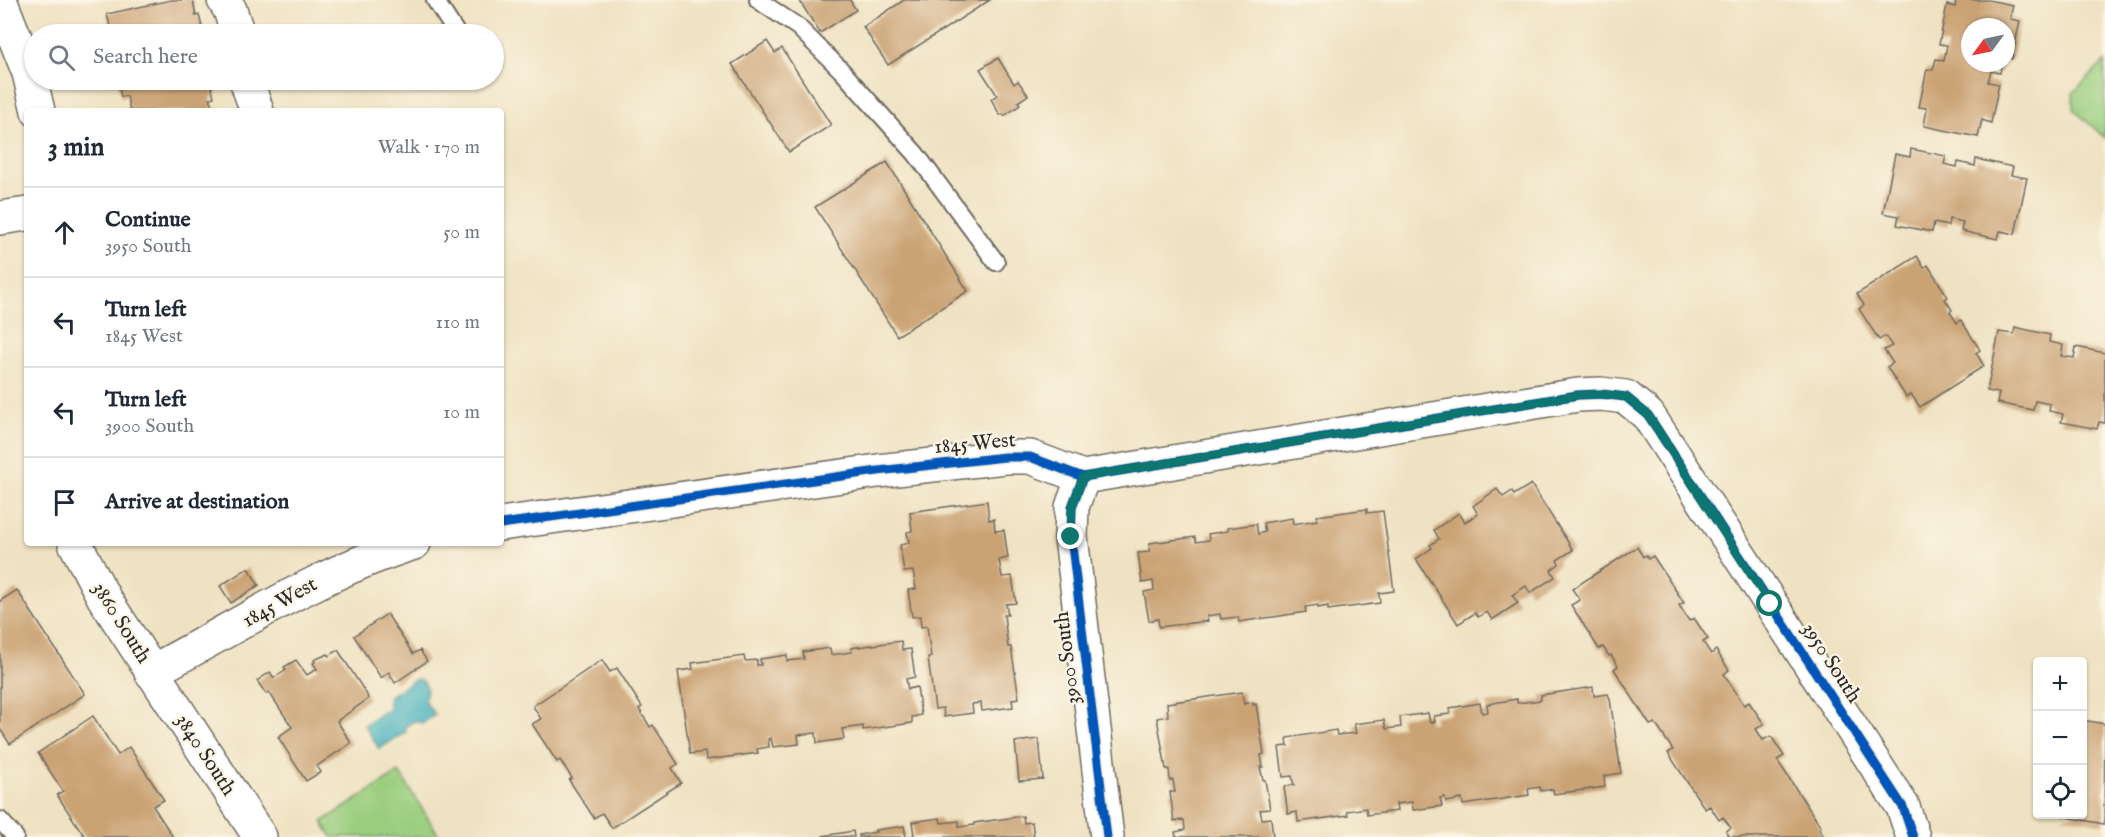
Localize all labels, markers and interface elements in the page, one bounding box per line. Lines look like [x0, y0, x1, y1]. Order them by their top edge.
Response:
north arrow [1961, 18, 2015, 72]
search box [24, 24, 504, 90]
icon: search [45, 41, 78, 74]
text: Search here [93, 43, 198, 71]
text: 3 min [48, 131, 104, 164]
text: Walk · 170 m [378, 135, 480, 160]
text: Continue [105, 206, 191, 234]
icon: ahead [48, 216, 81, 249]
text: 50 m [443, 220, 480, 245]
text: 3950 South [105, 234, 191, 259]
text: Turn left [105, 296, 187, 324]
icon: left [48, 306, 81, 339]
text: 110 m [436, 310, 480, 335]
text: 1845 West [105, 324, 183, 349]
text: Turn left [105, 386, 187, 414]
icon: left [48, 396, 81, 429]
text: 10 m [443, 400, 480, 425]
text: 3900 South [105, 414, 194, 439]
street label: 1845 West [933, 427, 1017, 461]
icon: arrive [48, 486, 81, 519]
text: Arrive at destination [105, 488, 289, 516]
route end [1057, 523, 1083, 549]
street label: 1845 West [238, 571, 322, 635]
street label: 3860 South [85, 577, 157, 669]
route start [1756, 590, 1782, 616]
street label: 3900 South [1049, 610, 1087, 706]
street label: 3950 South [1795, 618, 1867, 708]
map controls [2033, 657, 2087, 819]
button: + [2033, 657, 2087, 711]
street label: 3840 South [168, 709, 242, 801]
button: − [2033, 711, 2087, 765]
button: locate [2033, 765, 2087, 819]

